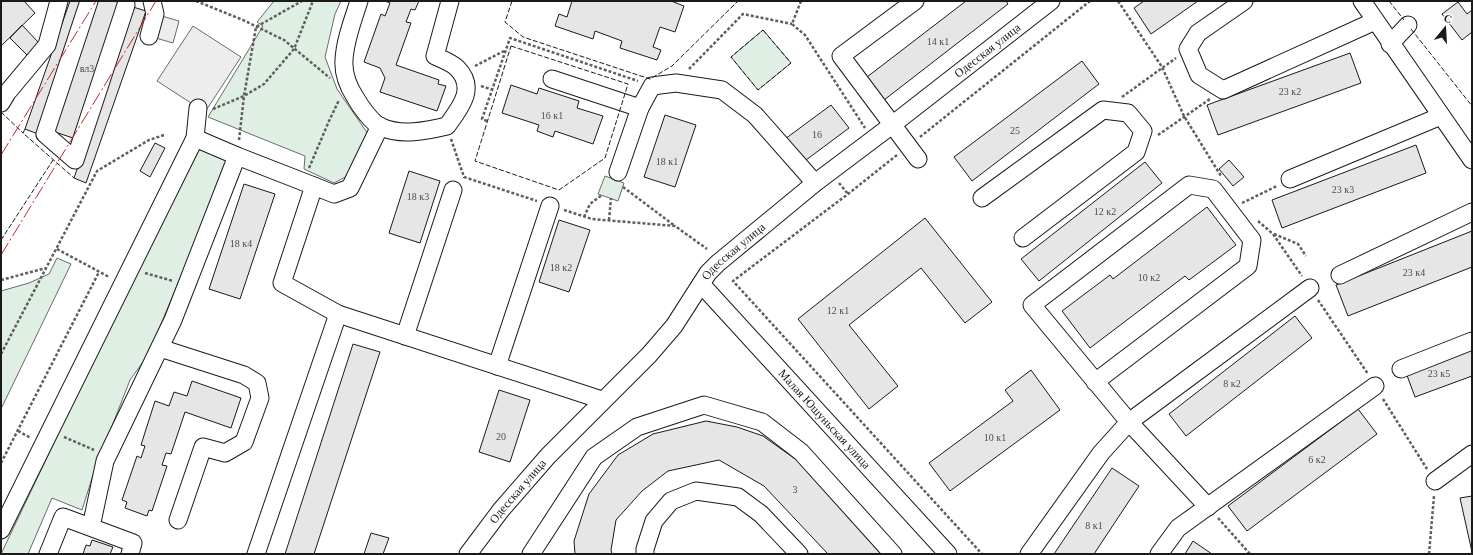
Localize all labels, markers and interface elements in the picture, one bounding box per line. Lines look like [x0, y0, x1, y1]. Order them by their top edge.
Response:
north arrow [1425, 8, 1465, 48]
text: С [1442, 12, 1454, 25]
street label: Одесская улица [952, 20, 1024, 81]
house number: 14 к1 [927, 36, 949, 47]
house number: вл3 [80, 63, 94, 74]
house number: 23 к2 [1279, 86, 1301, 97]
house number: 16 к1 [541, 110, 563, 121]
house number: 25 [1010, 125, 1020, 136]
house number: 16 [812, 129, 822, 140]
house number: 18 к1 [656, 156, 678, 167]
house number: 23 к3 [1332, 184, 1354, 195]
house number: 18 к3 [407, 191, 429, 202]
house number: 12 к2 [1094, 206, 1116, 217]
street label: Одесская улица [698, 219, 769, 282]
house number: 18 к4 [230, 238, 252, 249]
house number: 18 к2 [550, 262, 572, 273]
house number: 23 к4 [1403, 267, 1425, 278]
house number: 10 к2 [1138, 272, 1160, 283]
house number: 12 к1 [827, 305, 849, 316]
street label: Малая Юшуньская улица [775, 366, 874, 472]
house number: 23 к5 [1428, 368, 1450, 379]
house number: 8 к2 [1223, 378, 1241, 389]
house number: 20 [496, 431, 506, 442]
house number: 10 к1 [984, 432, 1006, 443]
house number: 6 к2 [1308, 454, 1326, 465]
street label: Одесская улица [486, 456, 549, 526]
house number: 3 [793, 484, 798, 495]
house number: 8 к1 [1085, 520, 1103, 531]

